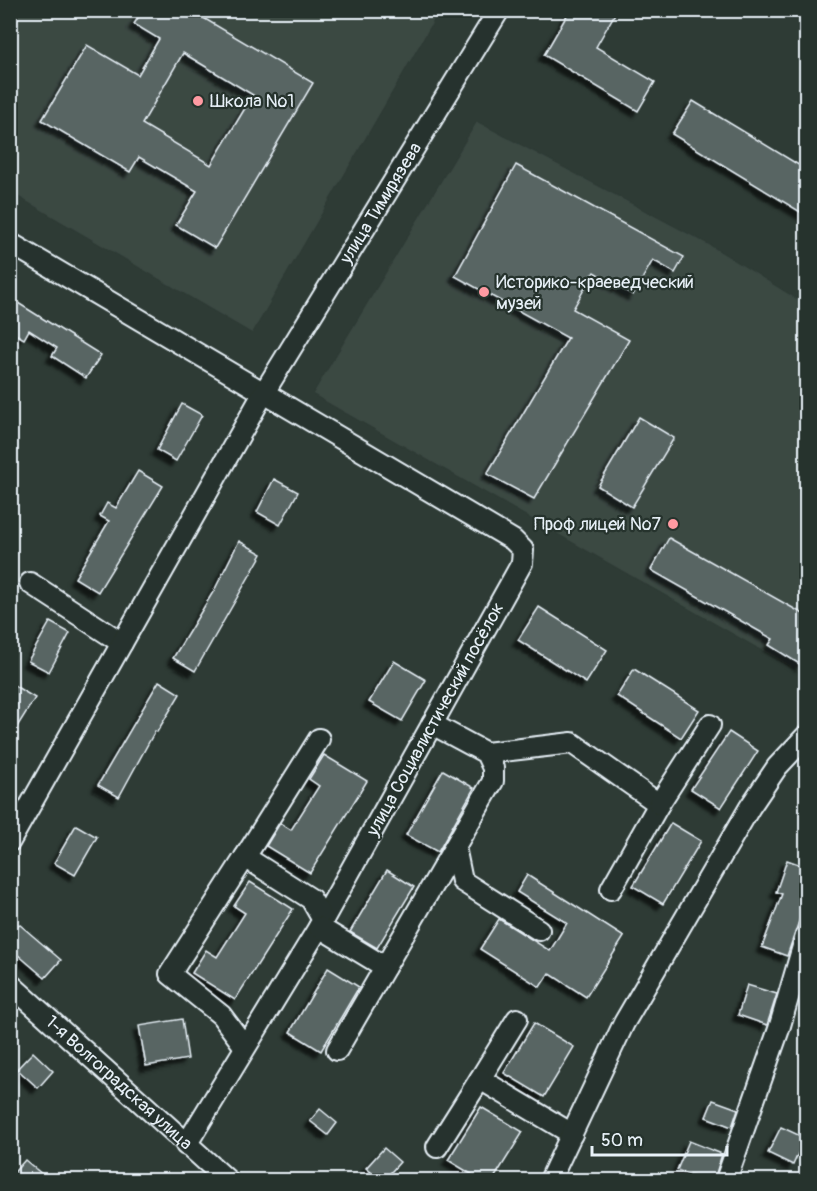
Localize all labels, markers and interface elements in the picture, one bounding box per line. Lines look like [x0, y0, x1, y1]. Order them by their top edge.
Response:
place label: Школа №1 [210, 90, 294, 113]
marker: Школа №1 [191, 94, 205, 108]
street label: улица Тимирязева [334, 138, 427, 269]
place label: Историко-краеведческий музей [496, 271, 694, 315]
marker: Историко-краеведческий музей [477, 285, 491, 299]
place label: Проф лицей №7 [534, 513, 661, 536]
marker: Проф лицей №7 [666, 517, 680, 531]
street label: улица Социалистический посёлок [361, 598, 509, 841]
street label: 1-я Волгоградская улица [40, 1011, 197, 1155]
scale bar [592, 1119, 727, 1157]
text: 50 m [601, 1129, 643, 1152]

